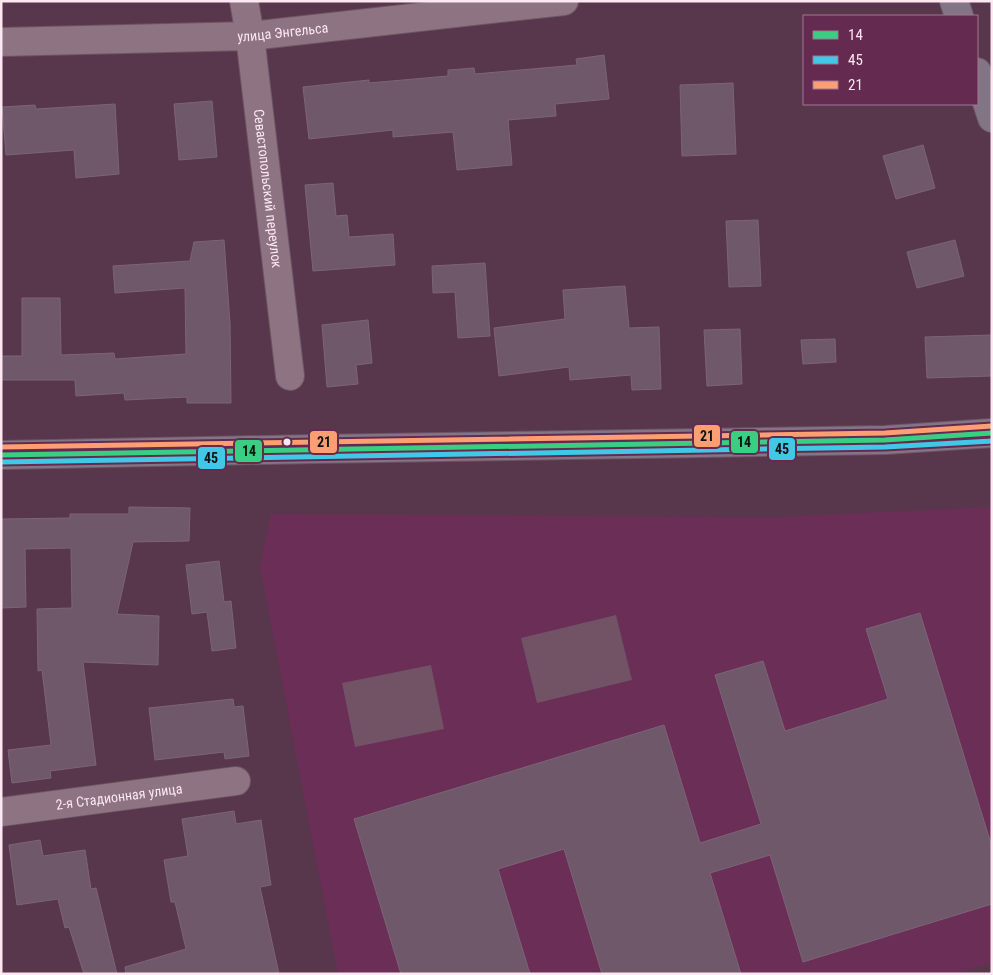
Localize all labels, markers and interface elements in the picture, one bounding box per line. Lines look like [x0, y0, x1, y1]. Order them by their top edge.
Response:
legend [803, 15, 978, 105]
street label: улица Энгельса [237, 19, 329, 44]
text: 14 [848, 26, 863, 44]
text: 45 [848, 51, 863, 69]
text: 21 [848, 76, 863, 94]
street label: Севастопольский переулок [251, 108, 285, 269]
line badge: 21 [693, 424, 721, 448]
text: 21 [700, 428, 714, 444]
line badge: 21 [309, 430, 338, 454]
line badge: 14 [730, 430, 759, 454]
text: 21 [317, 434, 331, 450]
text: 14 [737, 434, 751, 450]
unlabelled marker [282, 437, 292, 447]
line badge: 45 [768, 437, 796, 461]
line badge: 14 [234, 439, 263, 463]
text: 45 [775, 441, 789, 457]
text: 14 [242, 443, 256, 459]
line badge: 45 [197, 446, 226, 470]
text: 45 [204, 450, 218, 466]
street label: 2-я Стадионная улица [55, 780, 183, 813]

